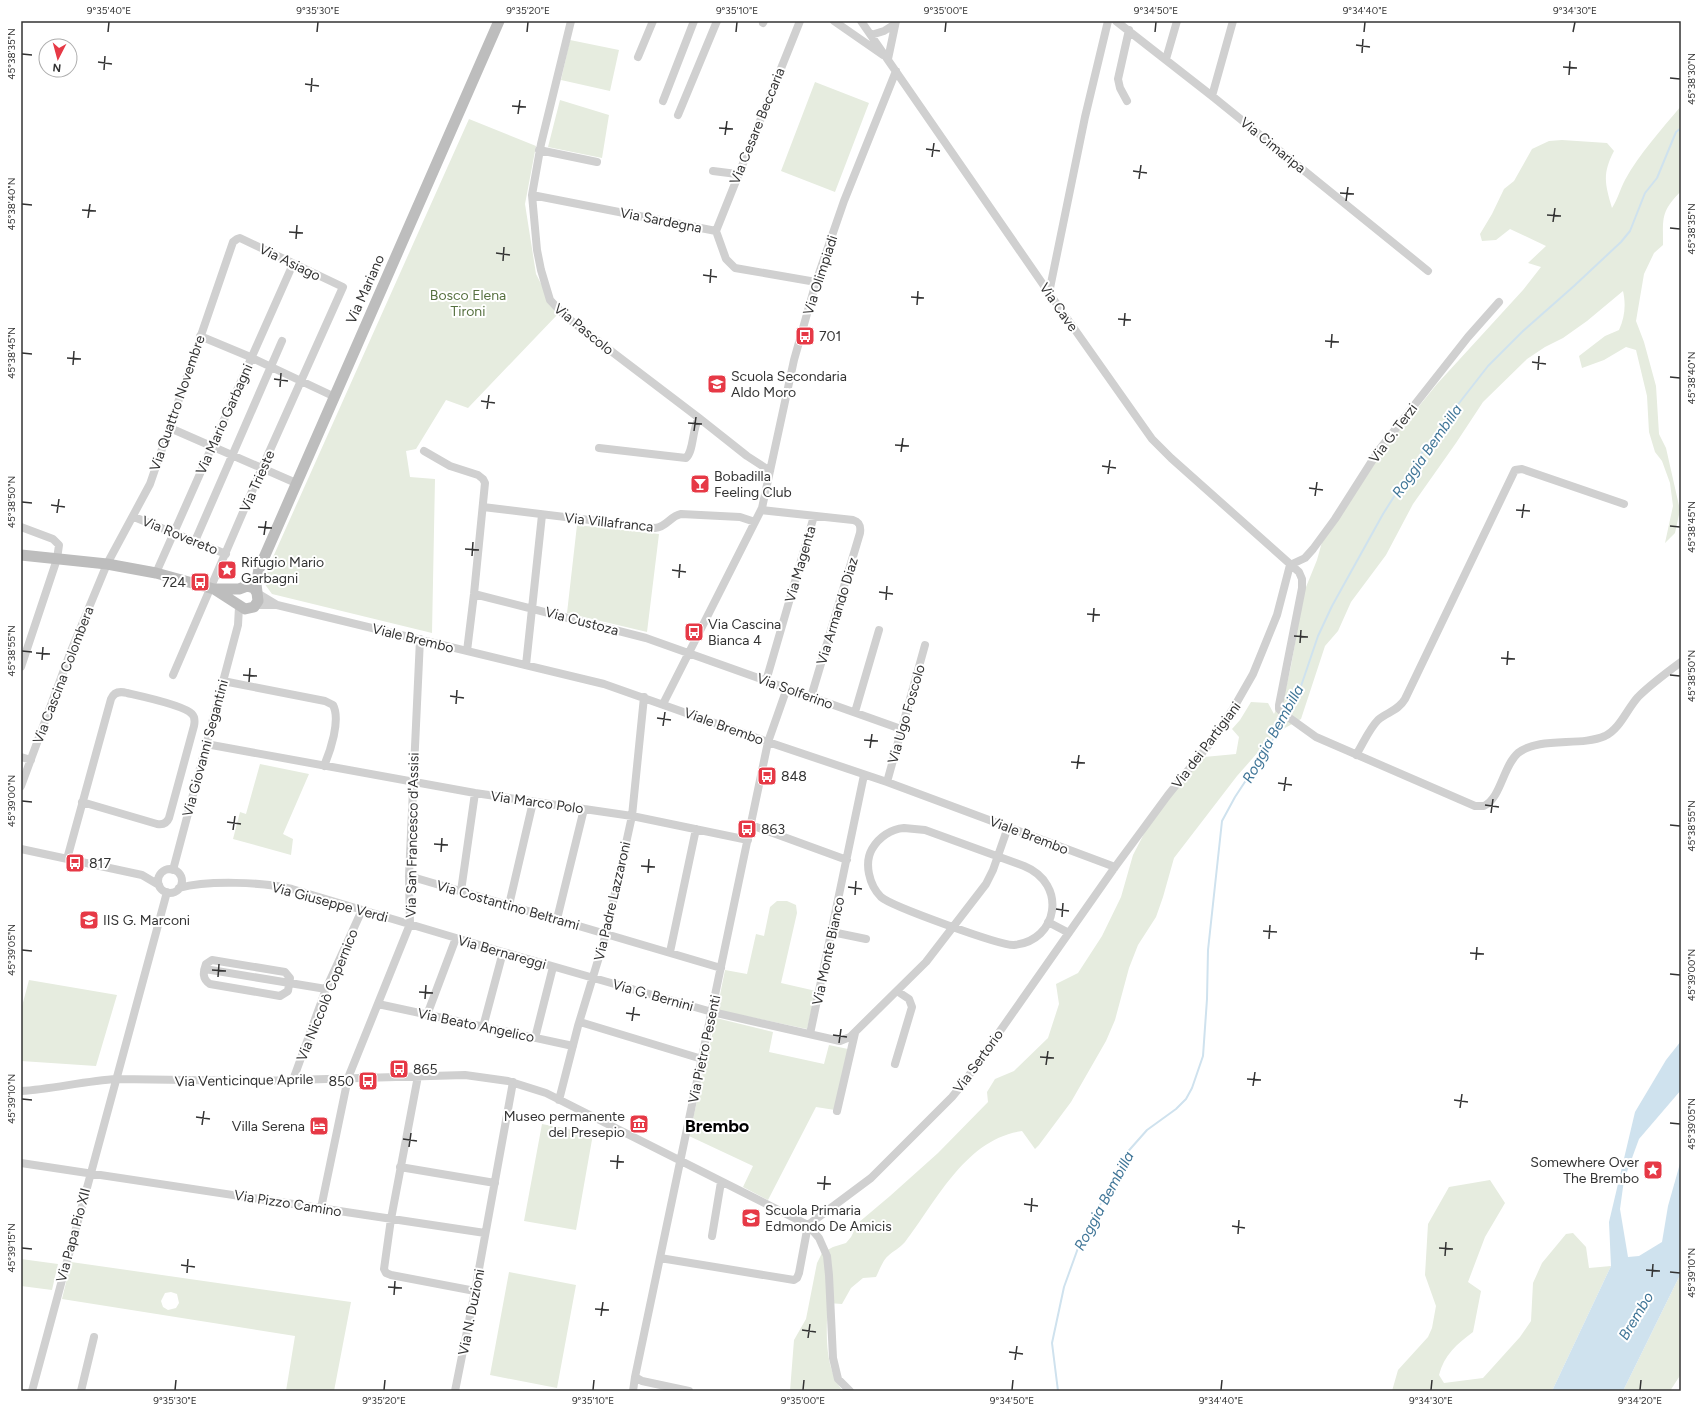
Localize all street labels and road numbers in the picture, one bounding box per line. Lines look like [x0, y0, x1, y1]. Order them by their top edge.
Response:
street label: Via Cesare Beccaria [726, 65, 789, 187]
street label: Via Cimaripa [1237, 114, 1309, 177]
street label: Via Sardegna [619, 204, 703, 237]
street label: Via Olimpiadi [800, 233, 841, 317]
street label: Via Asiago [256, 240, 323, 285]
street label: Via Mariano [343, 252, 388, 326]
street label: Via Cave [1036, 280, 1082, 335]
street label: Via Pascolo [550, 300, 617, 359]
street label: Via Quattro Novembre [146, 333, 209, 473]
street label: Via Mario Garbagni [192, 361, 256, 477]
street label: Via G. Terzi [1366, 400, 1421, 466]
street label: Via Trieste [236, 447, 279, 515]
street label: Via Villafranca [564, 509, 654, 536]
street label: Via Rovereto [139, 512, 220, 558]
street label: Via Magenta [781, 524, 819, 604]
street label: Via Armando Diaz [813, 555, 862, 667]
street label: Via Cascina Colombera [29, 604, 97, 746]
street label: Via Custoza [543, 604, 620, 639]
street label: Viale Brembo [370, 620, 455, 657]
street label: Via Ugo Foscolo [884, 663, 929, 766]
street label: Via Solferino [754, 670, 835, 713]
street label: Via Giovanni Segantini [179, 678, 232, 818]
street label: Via dei Partigiani [1168, 699, 1245, 792]
street label: Viale Brembo [682, 704, 766, 749]
street label: Via San Francesco d'Assisi [403, 752, 422, 918]
street label: Via Marco Polo [489, 788, 585, 817]
street label: Viale Brembo [987, 813, 1071, 858]
street label: Via Padre Lazzaroni [590, 840, 634, 962]
street label: Via Costantino Beltrami [434, 877, 581, 934]
street label: Via Giuseppe Verdi [270, 879, 390, 926]
street label: Via Monte Bianco [809, 895, 848, 1007]
street label: Via Niccolò Copernico [293, 927, 362, 1064]
street label: Via Bernareggi [456, 932, 548, 973]
street label: Via G. Bernini [610, 976, 695, 1015]
street label: Via Pietro Pesenti [685, 993, 724, 1105]
street label: Via Beato Angelico [416, 1005, 536, 1046]
street label: Via Sertorio [950, 1026, 1007, 1096]
street label: Via Venticinque Aprile [174, 1071, 314, 1090]
street label: Via Papa Pio XII [53, 1186, 94, 1284]
street label: Via Pizzo Camino [233, 1187, 343, 1220]
street label: Via N. Duzioni [455, 1268, 488, 1357]

